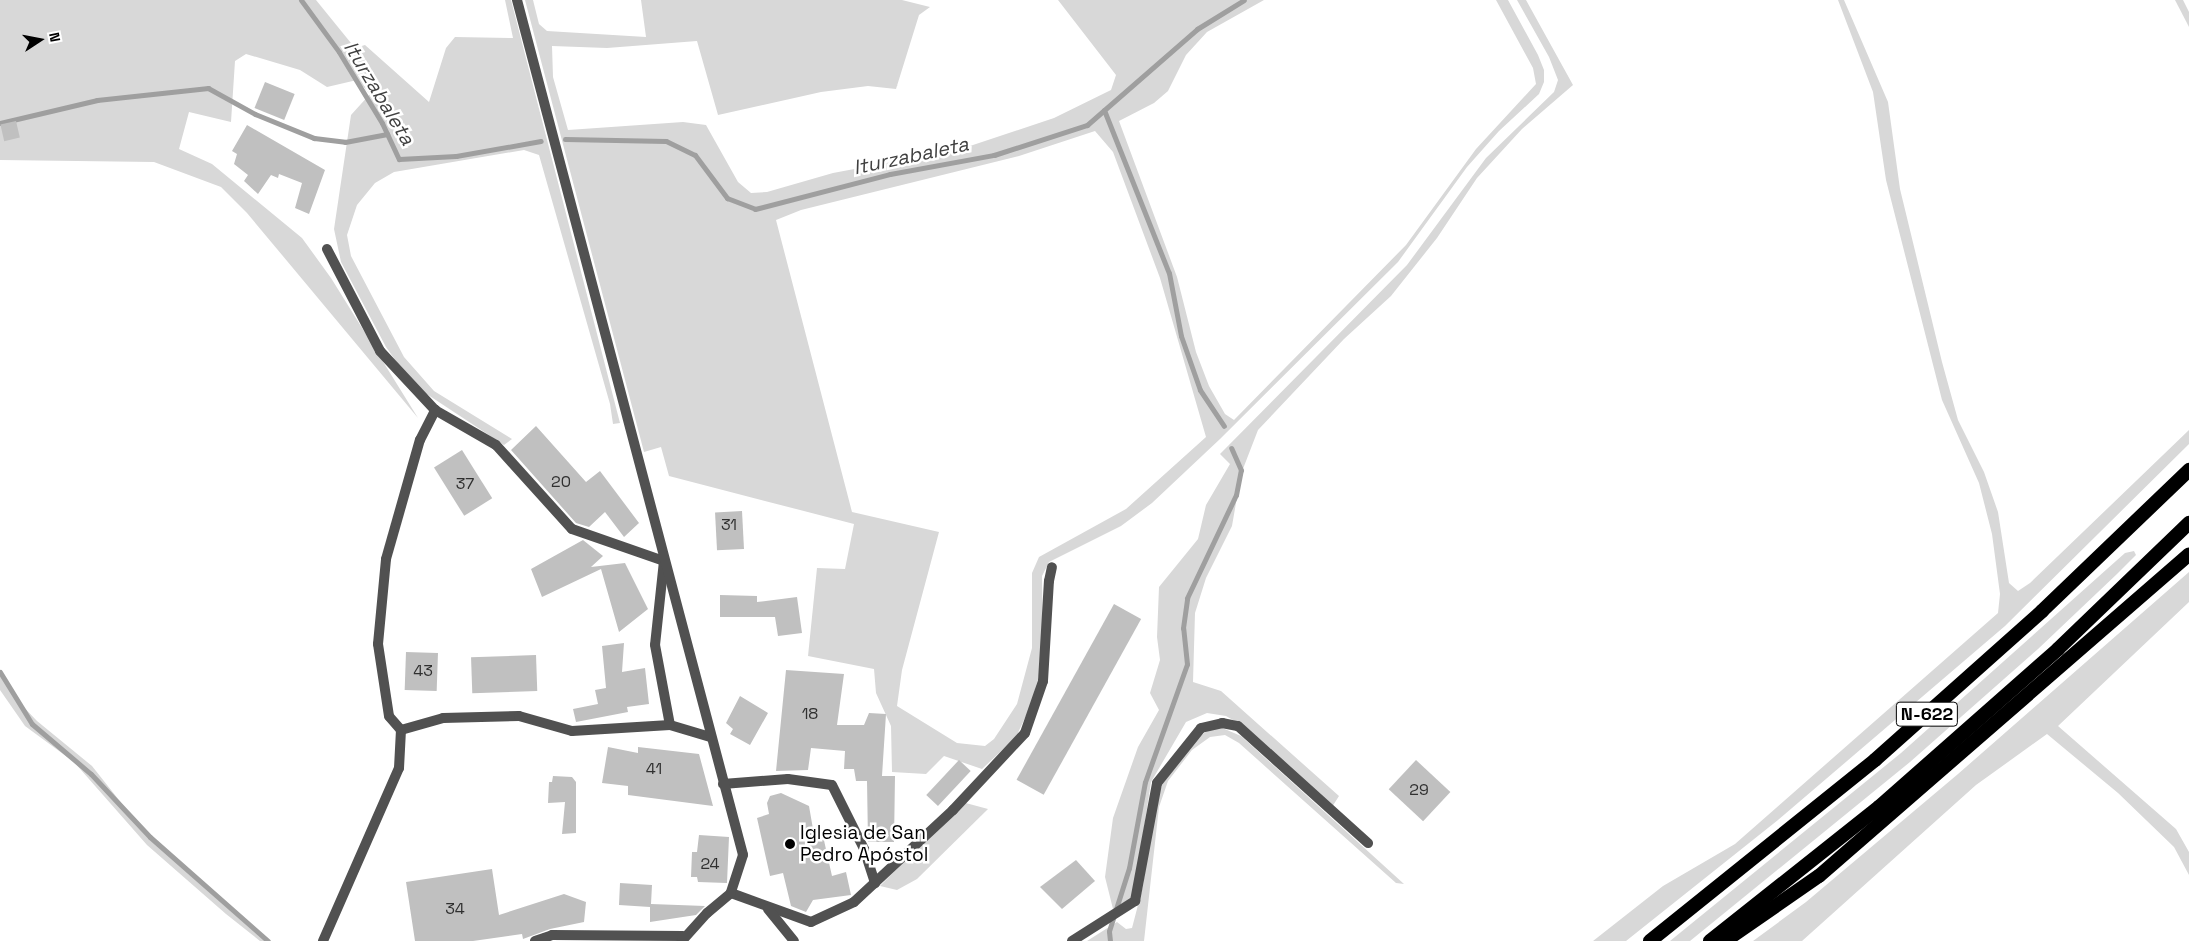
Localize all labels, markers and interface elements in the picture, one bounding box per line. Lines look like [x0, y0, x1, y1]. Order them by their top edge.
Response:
north arrow [15, 15, 65, 65]
text: N [45, 31, 64, 43]
water label: Iturzabaleta [339, 37, 419, 149]
water label: Iturzabaleta [851, 132, 971, 180]
house number: 20 [551, 472, 571, 492]
house number: 37 [456, 474, 474, 494]
house number: 31 [721, 515, 737, 535]
house number: 43 [413, 661, 433, 681]
road number: N-622 [1896, 699, 1958, 730]
house number: 18 [802, 704, 818, 724]
house number: 41 [646, 759, 662, 779]
house number: 29 [1409, 780, 1429, 800]
place label: Iglesia de San Pedro Apóstol [800, 822, 929, 866]
marker: Iglesia de San Pedro Apóstol [784, 838, 796, 850]
house number: 24 [700, 854, 720, 874]
house number: 34 [445, 899, 465, 919]

